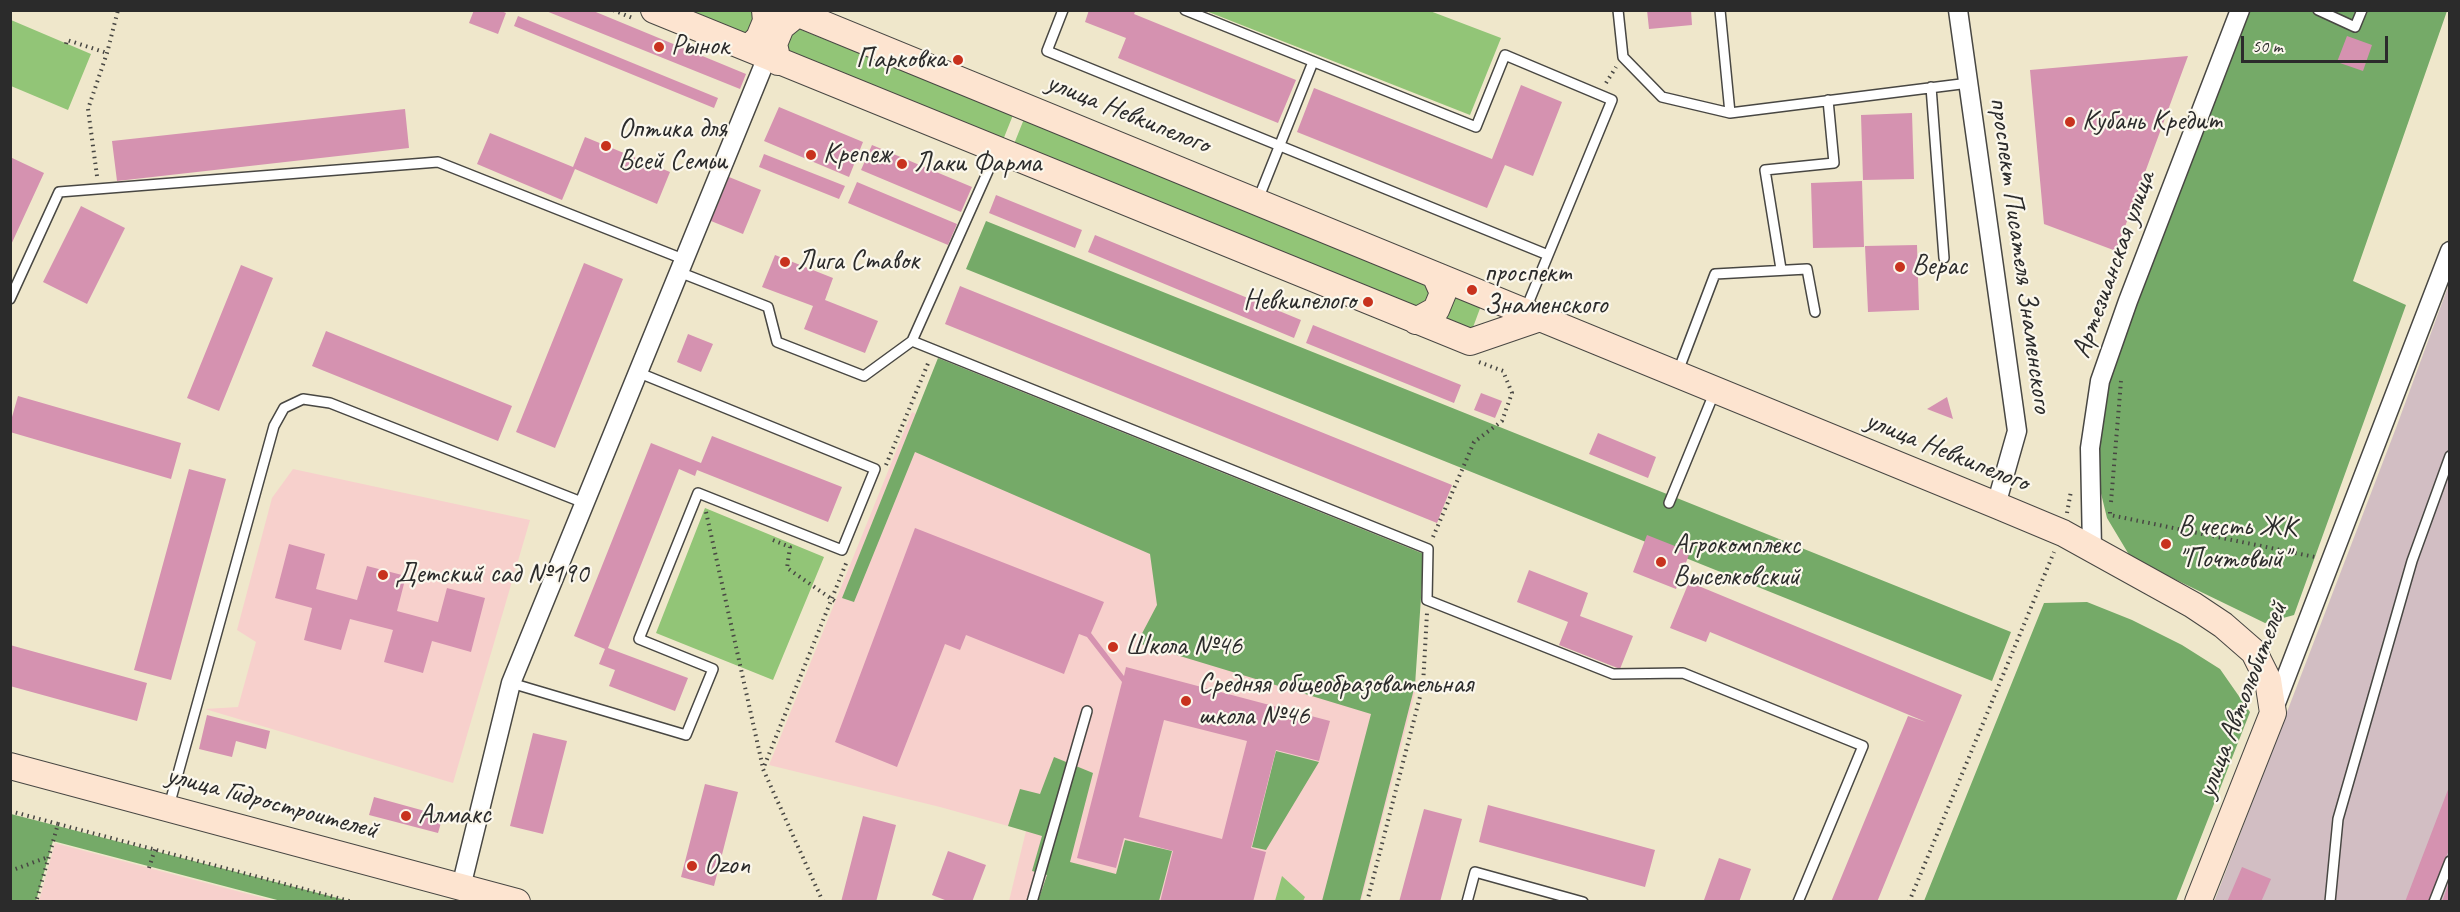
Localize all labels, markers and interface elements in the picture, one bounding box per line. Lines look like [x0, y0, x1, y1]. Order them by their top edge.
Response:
scale bar [2244, 24, 2391, 62]
place label: Рынок [671, 30, 729, 64]
text: 50 m [2252, 35, 2283, 57]
marker: Рынок [652, 40, 666, 54]
place label: Парковка [856, 43, 946, 77]
marker: Парковка [951, 53, 965, 67]
street label: улица Невкипелого [1041, 66, 1215, 162]
street label: проспект Писателя Знаменского [1981, 95, 2059, 415]
place label: Кубань Кредит [2082, 105, 2222, 139]
place label: Оптика для Всей Семьи [618, 113, 727, 179]
marker: Кубань Кредит [2063, 115, 2077, 129]
place label: Крепеж [823, 138, 890, 172]
marker: Оптика для Всей Семьи [599, 139, 613, 153]
place label: Лаки Фарма [914, 147, 1041, 181]
marker: Крепеж [804, 148, 818, 162]
marker: Лаки Фарма [895, 157, 909, 171]
street label: Артезианская улица [2065, 167, 2163, 363]
place label: Лига Ставок [797, 245, 919, 279]
place label: Верас [1912, 250, 1967, 284]
marker: Лига Ставок [778, 255, 792, 269]
place label: проспект Знаменского [1484, 257, 1607, 323]
marker: Верас [1893, 260, 1907, 274]
marker: проспект Знаменского [1465, 283, 1479, 297]
place label: Невкипелого [1243, 285, 1356, 319]
marker: Невкипелого [1361, 295, 1375, 309]
street label: улица Невкипелого [1860, 404, 2034, 500]
place label: В честь ЖК "Почтовый" [2178, 511, 2296, 577]
place label: Агрокомплекс Выселковский [1673, 529, 1800, 595]
marker: В честь ЖК "Почтовый" [2159, 537, 2173, 551]
marker: Агрокомплекс Выселковский [1654, 555, 1668, 569]
place label: Детский сад №190 [395, 558, 588, 592]
marker: Детский сад №190 [376, 568, 390, 582]
street label: улица Автолюбителей [2190, 597, 2296, 803]
place label: Школа №46 [1125, 630, 1242, 664]
marker: Школа №46 [1106, 640, 1120, 654]
place label: Средняя общеобразовательная школа №46 [1198, 668, 1473, 734]
marker: Средняя общеобразовательная школа №46 [1179, 694, 1193, 708]
street label: улица Гидростроителей [163, 759, 381, 847]
place label: Алмакс [418, 799, 491, 833]
marker: Алмакс [399, 809, 413, 823]
place label: Ozon [704, 849, 750, 883]
marker: Ozon [685, 859, 699, 873]

